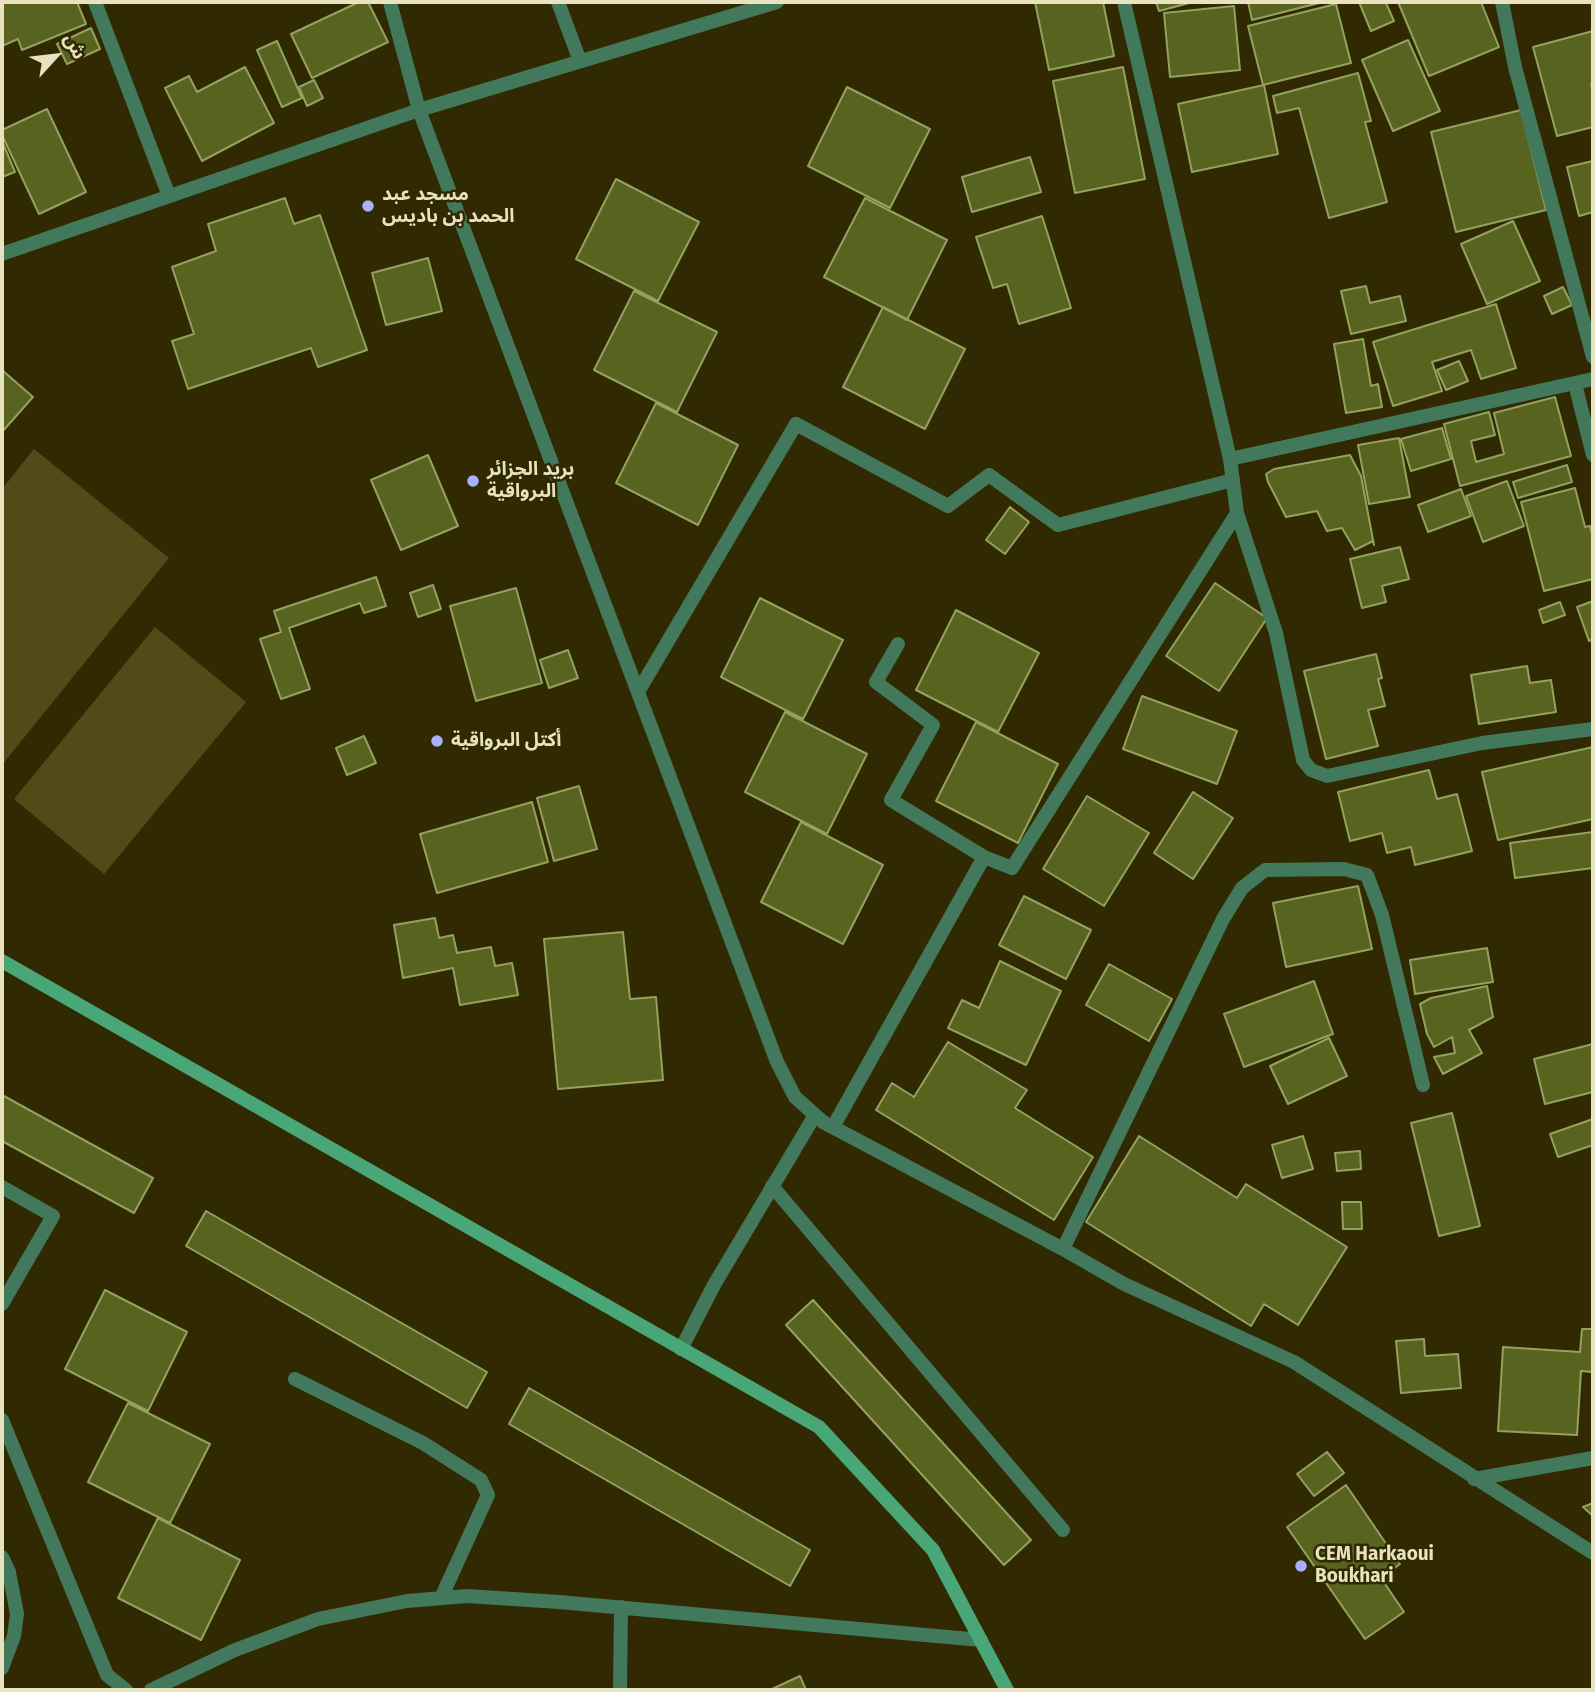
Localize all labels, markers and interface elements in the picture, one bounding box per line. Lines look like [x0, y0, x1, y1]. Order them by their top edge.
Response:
north arrow [21, 21, 91, 91]
text: ش [59, 29, 91, 63]
place label: مسجد عبد الحمد بن باديس [382, 184, 514, 228]
marker: مسجد عبد الحمد بن باديس [360, 198, 376, 214]
place label: بريد الجزائر البرواقية [487, 459, 574, 503]
marker: بريد الجزائر البرواقية [465, 473, 481, 489]
place label: أكتل البرواقية [451, 730, 561, 752]
marker: أكتل البرواقية [429, 733, 445, 749]
place label: CEM Harkaoui Boukhari [1315, 1544, 1434, 1588]
marker: CEM Harkaoui Boukhari [1293, 1558, 1309, 1574]

